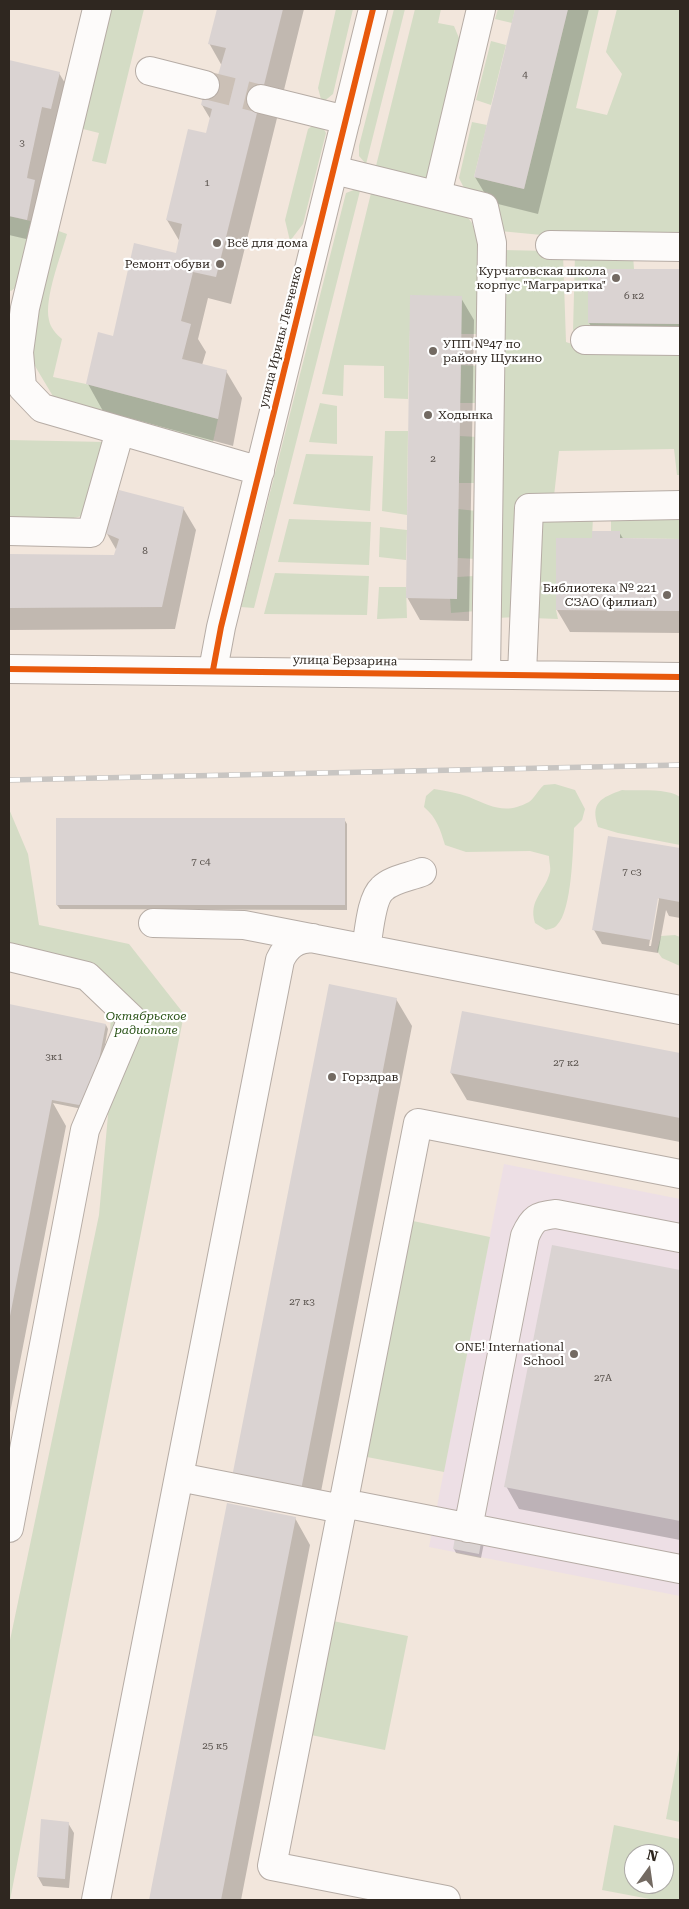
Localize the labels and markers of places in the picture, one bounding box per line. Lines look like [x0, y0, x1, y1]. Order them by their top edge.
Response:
place label: Всё для дома [227, 236, 308, 250]
marker: Всё для дома [211, 237, 223, 249]
place label: Ремонт обуви [125, 257, 210, 271]
marker: Ремонт обуви [214, 258, 226, 270]
place label: Курчатовская школа корпус "Маграритка" [477, 264, 606, 292]
marker: Курчатовская школа корпус "Маграритка" [610, 272, 622, 284]
place label: УПП №47 по району Щукино [443, 337, 542, 365]
marker: УПП №47 по району Щукино [427, 345, 439, 357]
place label: Ходынка [438, 408, 493, 422]
marker: Ходынка [422, 409, 434, 421]
place label: Библиотека № 221 СЗАО (филиал) [543, 581, 657, 609]
marker: Библиотека № 221 СЗАО (филиал) [661, 589, 673, 601]
place label: Горздрав [342, 1070, 398, 1084]
marker: Горздрав [326, 1071, 338, 1083]
place label: ONE! International School [455, 1340, 564, 1368]
marker: ONE! International School [568, 1348, 580, 1360]

